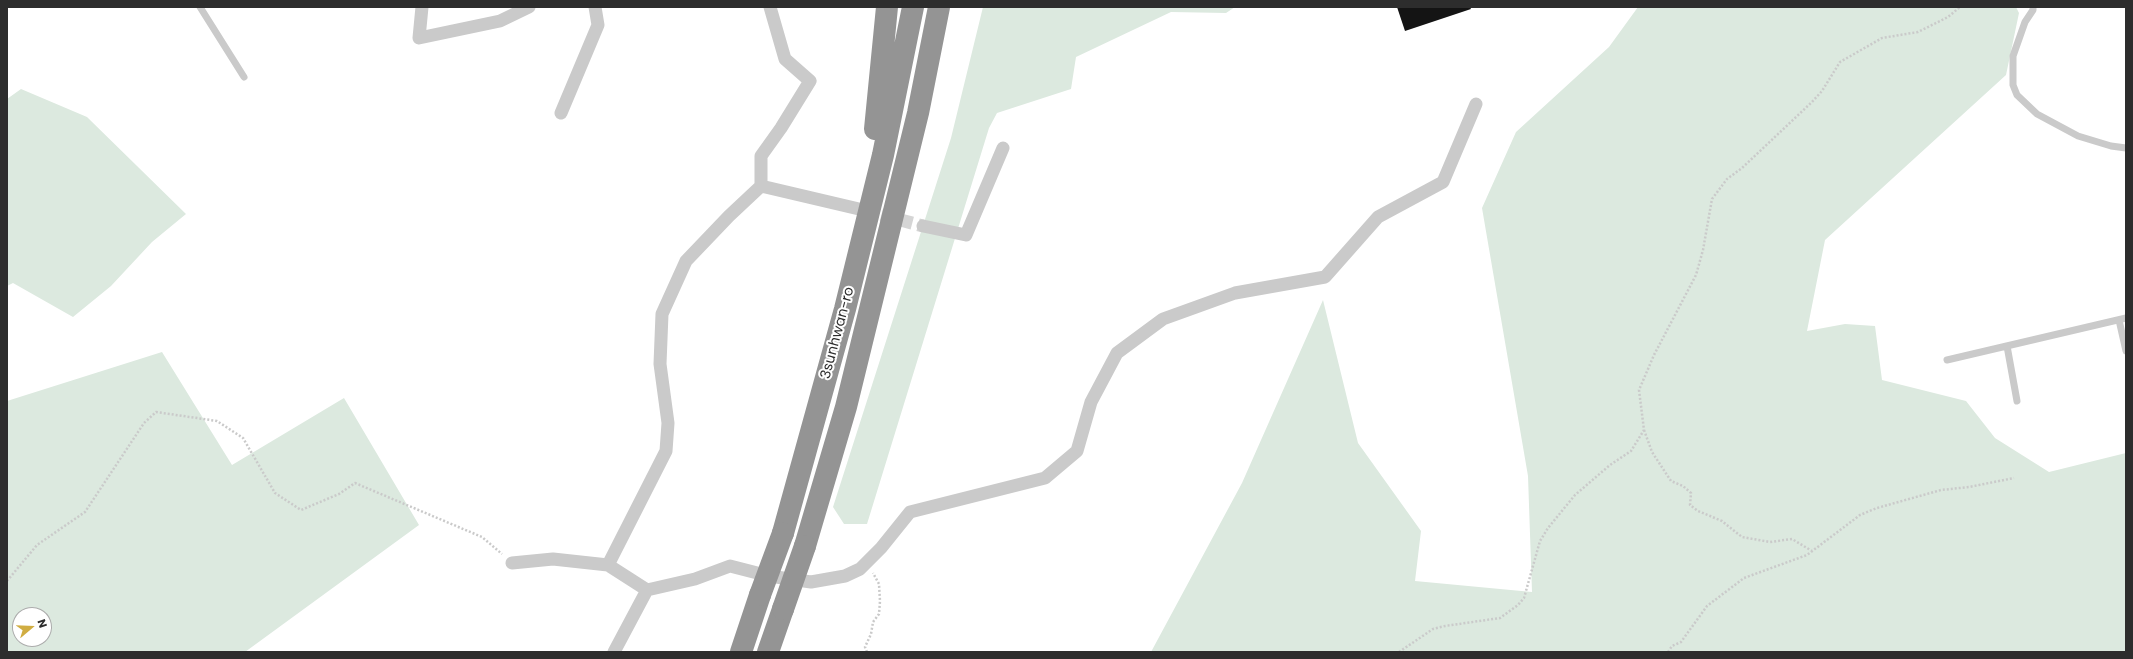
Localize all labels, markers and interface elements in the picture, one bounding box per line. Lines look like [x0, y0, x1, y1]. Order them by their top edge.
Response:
street label: 3sunhwan-ro [818, 285, 858, 381]
north arrow [12, 607, 52, 647]
text: N [33, 617, 51, 630]

